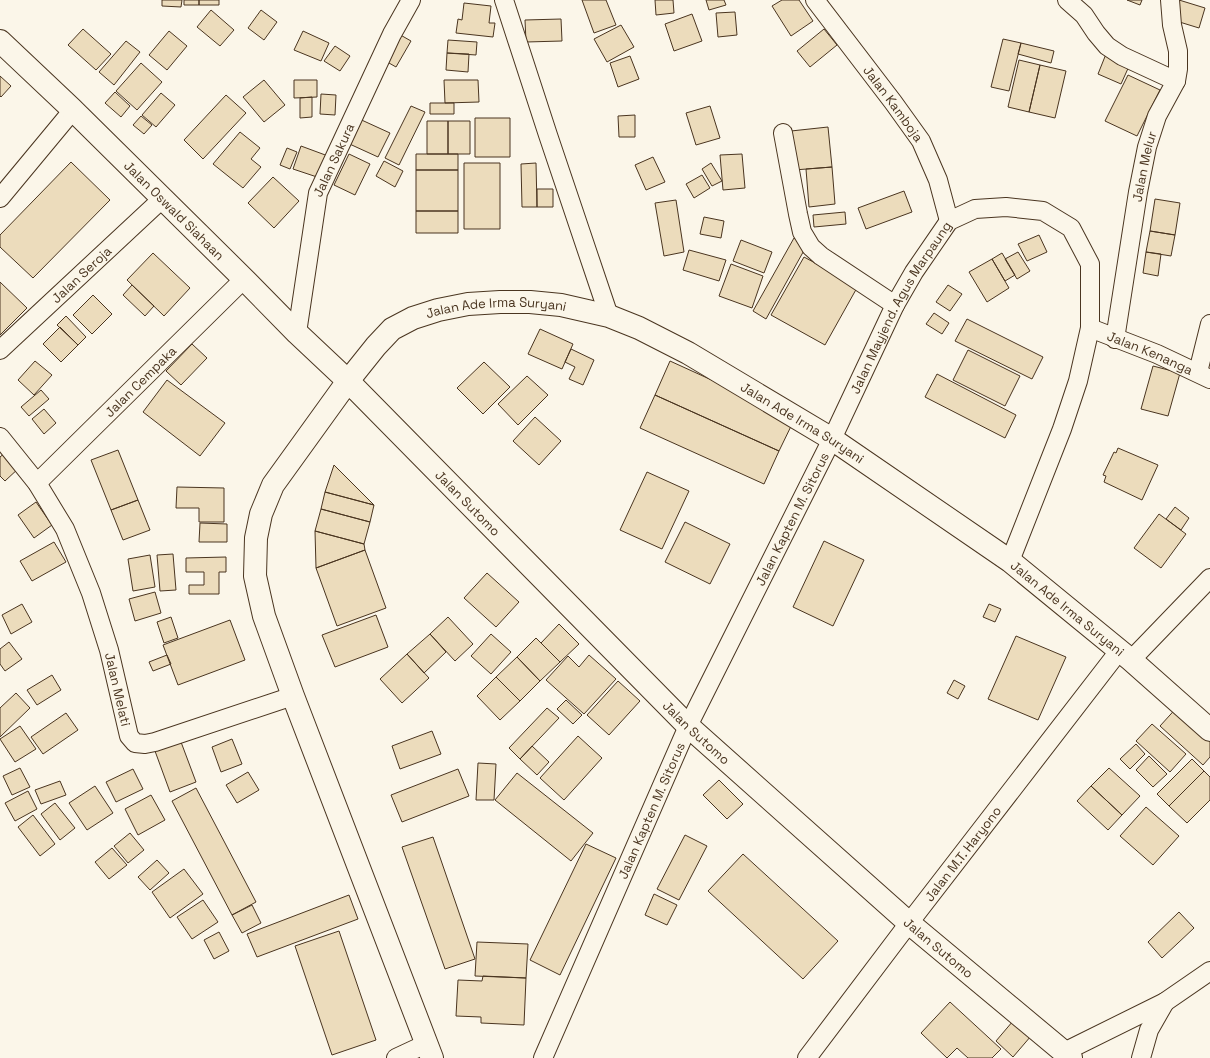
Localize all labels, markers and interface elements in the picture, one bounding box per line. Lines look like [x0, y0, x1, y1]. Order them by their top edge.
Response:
street label: Jalan Kamboja [860, 62, 928, 145]
street label: Jalan Sakura [309, 120, 358, 200]
street label: Jalan Melur [1128, 129, 1160, 203]
street label: Jalan Oswald Siahaan [121, 157, 228, 264]
street label: Jalan Mayjend. Agus Marpaung [846, 218, 955, 396]
street label: Jalan Seroja [48, 242, 115, 306]
street label: Jalan Ade Irma Suryani [423, 293, 568, 322]
street label: Jalan Kenanga [1105, 327, 1196, 379]
street label: Jalan Cempaka [101, 342, 180, 420]
street label: Jalan Ade Irma Suryani [738, 378, 867, 467]
street label: Jalan Kapten M. Sitorus [751, 449, 833, 589]
street label: Jalan Sutomo [432, 466, 504, 539]
street label: Jalan Ade Irma Suryani [1007, 557, 1128, 660]
street label: Jalan Melati [101, 651, 135, 728]
street label: Jalan Sutomo [659, 697, 734, 768]
street label: Jalan Kapten M. Sitorus [614, 740, 688, 882]
street label: Jalan M.T. Haryono [921, 802, 1005, 905]
street label: Jalan Sutomo [900, 914, 977, 982]

